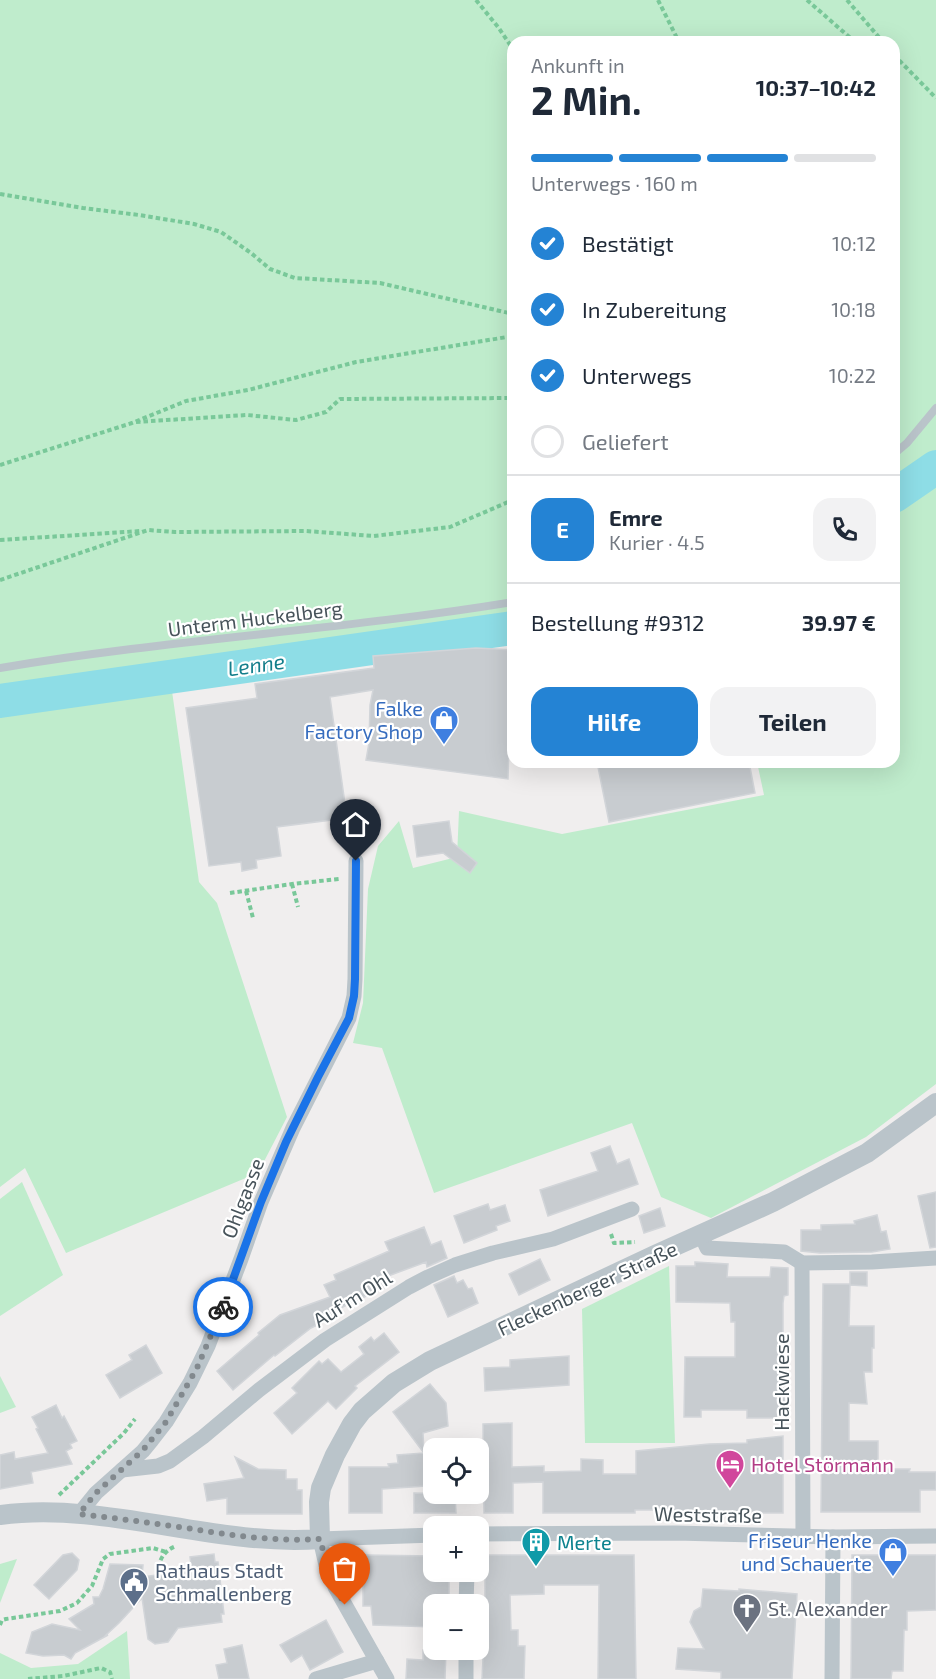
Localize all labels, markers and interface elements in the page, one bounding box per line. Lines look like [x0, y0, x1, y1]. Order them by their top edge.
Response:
text: Ankunft in [531, 53, 625, 77]
text: 10:37–10:42 [756, 74, 876, 100]
text: 2 Min. [531, 76, 642, 123]
text: Unterwegs · 160 m [531, 171, 698, 195]
icon: check [531, 227, 564, 260]
text: Bestätigt [582, 230, 674, 256]
text: 10:12 [832, 231, 876, 255]
icon: check [531, 293, 564, 326]
text: In Zubereitung [582, 296, 727, 322]
text: 10:18 [831, 297, 876, 321]
icon: check [531, 359, 564, 392]
text: Unterwegs [582, 362, 692, 388]
text: 10:22 [829, 363, 876, 387]
text: Geliefert [582, 428, 669, 454]
button: phone [813, 498, 876, 561]
text: Emre [609, 504, 663, 530]
text: E [556, 516, 569, 542]
text: Kurier · 4.5 [609, 530, 705, 554]
street label: Unterm Huckelberg [166, 595, 344, 641]
text: Bestellung #9312 [531, 609, 704, 635]
text: 39.97 € [802, 609, 876, 635]
water label: Lenne [226, 648, 286, 680]
button: Hilfe [531, 687, 698, 756]
button: Teilen [710, 687, 876, 756]
place label: Falke Factory Shop [305, 696, 423, 743]
shop icon: Falke Factory Shop [428, 704, 460, 746]
pin [330, 799, 381, 861]
icon: home [339, 808, 372, 841]
street label: Ohlgasse [216, 1154, 268, 1242]
street label: Fleckenberger Straße [493, 1236, 681, 1340]
street label: Auf'm Ohl [308, 1264, 396, 1332]
courier [193, 1277, 253, 1337]
icon: bike [207, 1291, 240, 1324]
street label: Hackwiese [769, 1333, 793, 1431]
map controls [423, 1438, 489, 1660]
button: locate [423, 1438, 489, 1504]
hotel icon: Hotel Störmann [714, 1448, 746, 1490]
place label: Hotel Störmann [751, 1452, 894, 1476]
street label: Weststraße [654, 1501, 762, 1527]
button: + [423, 1516, 489, 1582]
building icon: Merte [520, 1526, 552, 1568]
place label: Friseur Henke und Schauerte [741, 1528, 872, 1575]
place label: Merte [557, 1530, 612, 1554]
shop icon: Friseur Henke und Schauerte [877, 1536, 909, 1578]
pin [319, 1543, 370, 1605]
icon: bag [328, 1552, 361, 1585]
place label: Rathaus Stadt Schmallenberg [155, 1558, 292, 1605]
public building icon: Rathaus Stadt Schmallenberg [118, 1566, 150, 1608]
church icon: St. Alexander [731, 1592, 763, 1634]
button: − [423, 1594, 489, 1660]
place label: St. Alexander [768, 1596, 888, 1620]

